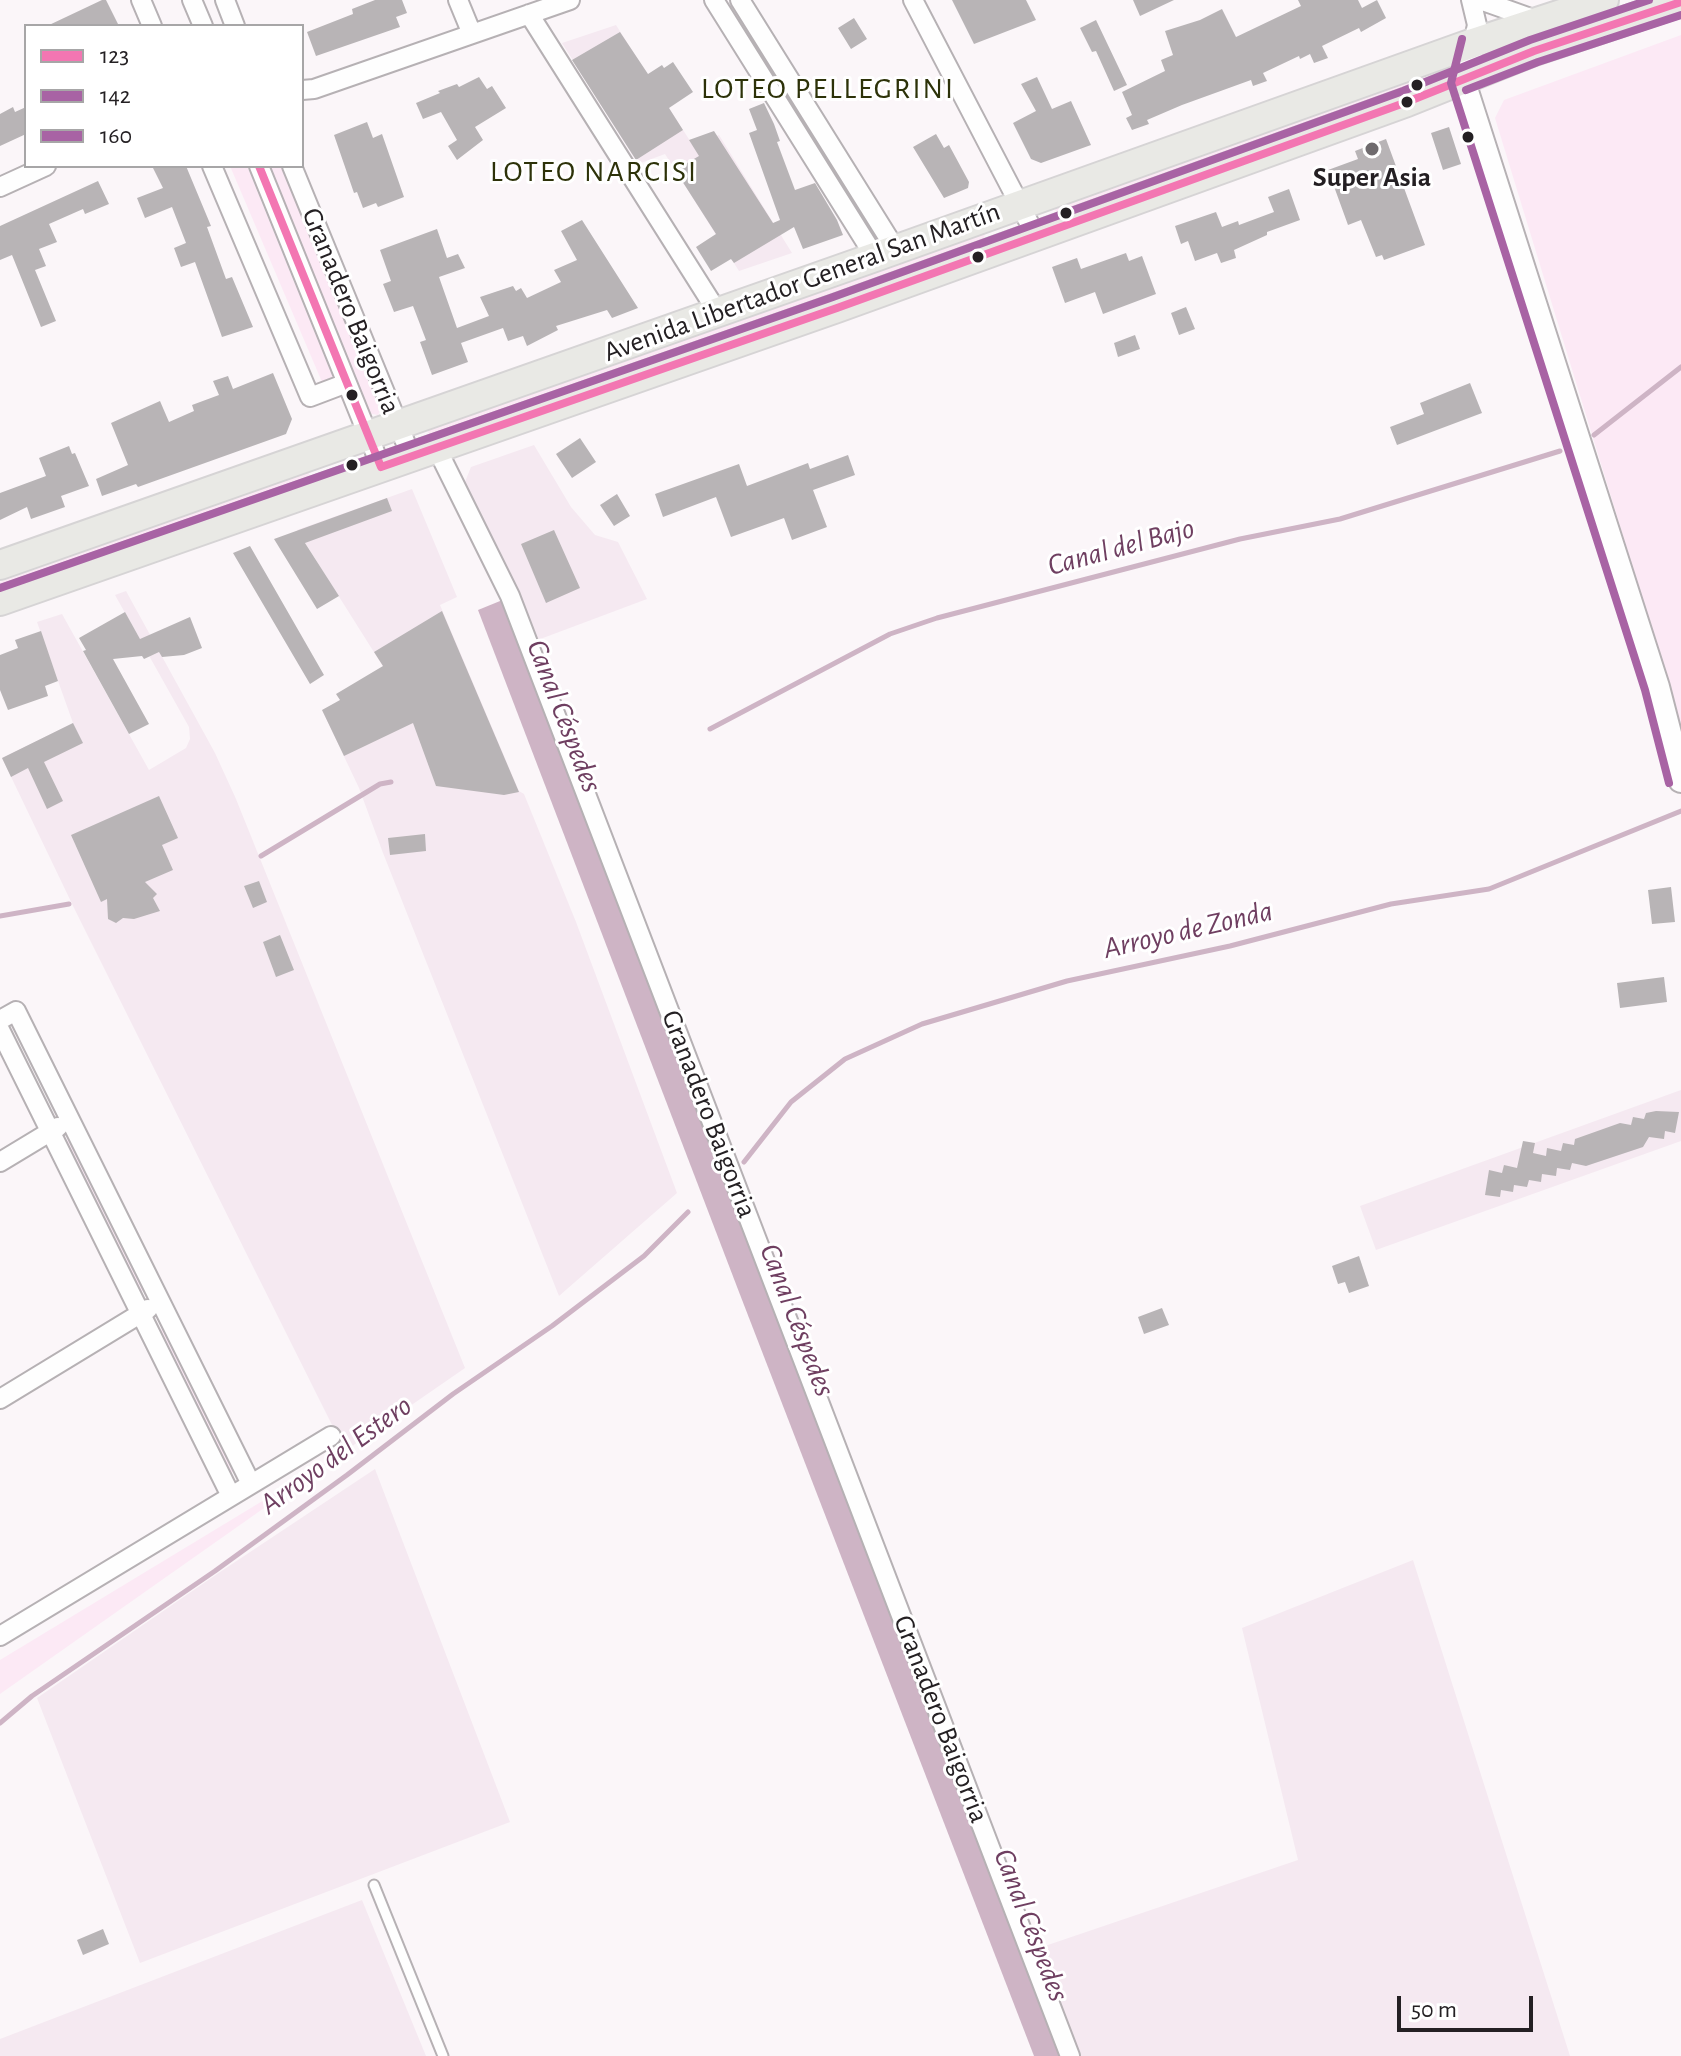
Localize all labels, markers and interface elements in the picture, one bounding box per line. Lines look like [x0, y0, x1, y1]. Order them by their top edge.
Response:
legend [24, 24, 304, 168]
text: 123 [100, 44, 129, 68]
district label: LOTEO PELLEGRINI [701, 71, 955, 107]
unlabelled marker [1409, 77, 1425, 93]
text: 142 [100, 84, 131, 108]
unlabelled marker [1399, 94, 1415, 110]
text: 160 [100, 124, 132, 148]
unlabelled marker [1460, 129, 1476, 145]
marker: Super Asia [1363, 140, 1381, 158]
district label: LOTEO NARCISI [490, 154, 698, 190]
place label: Super Asia [1313, 161, 1431, 195]
street label: Avenida Libertador General San Martín [599, 195, 1005, 369]
street label: Granadero Baigorria [294, 203, 408, 419]
unlabelled marker [1058, 205, 1074, 221]
unlabelled marker [970, 249, 986, 265]
unlabelled marker [344, 387, 360, 403]
unlabelled marker [344, 457, 360, 473]
water label: Canal del Bajo [1044, 510, 1198, 584]
water label: Canal Céspedes [518, 635, 610, 797]
water label: Arroyo de Zonda [1100, 893, 1276, 967]
street label: Granadero Baigorria [654, 1006, 764, 1222]
water label: Canal Céspedes [751, 1239, 843, 1401]
water label: Arroyo del Estero [253, 1388, 419, 1522]
street label: Granadero Baigorria [886, 1611, 996, 1827]
water label: Canal Céspedes [985, 1844, 1077, 2006]
scale bar [1401, 1980, 1537, 2030]
text: 50 m [1411, 1998, 1457, 2022]

